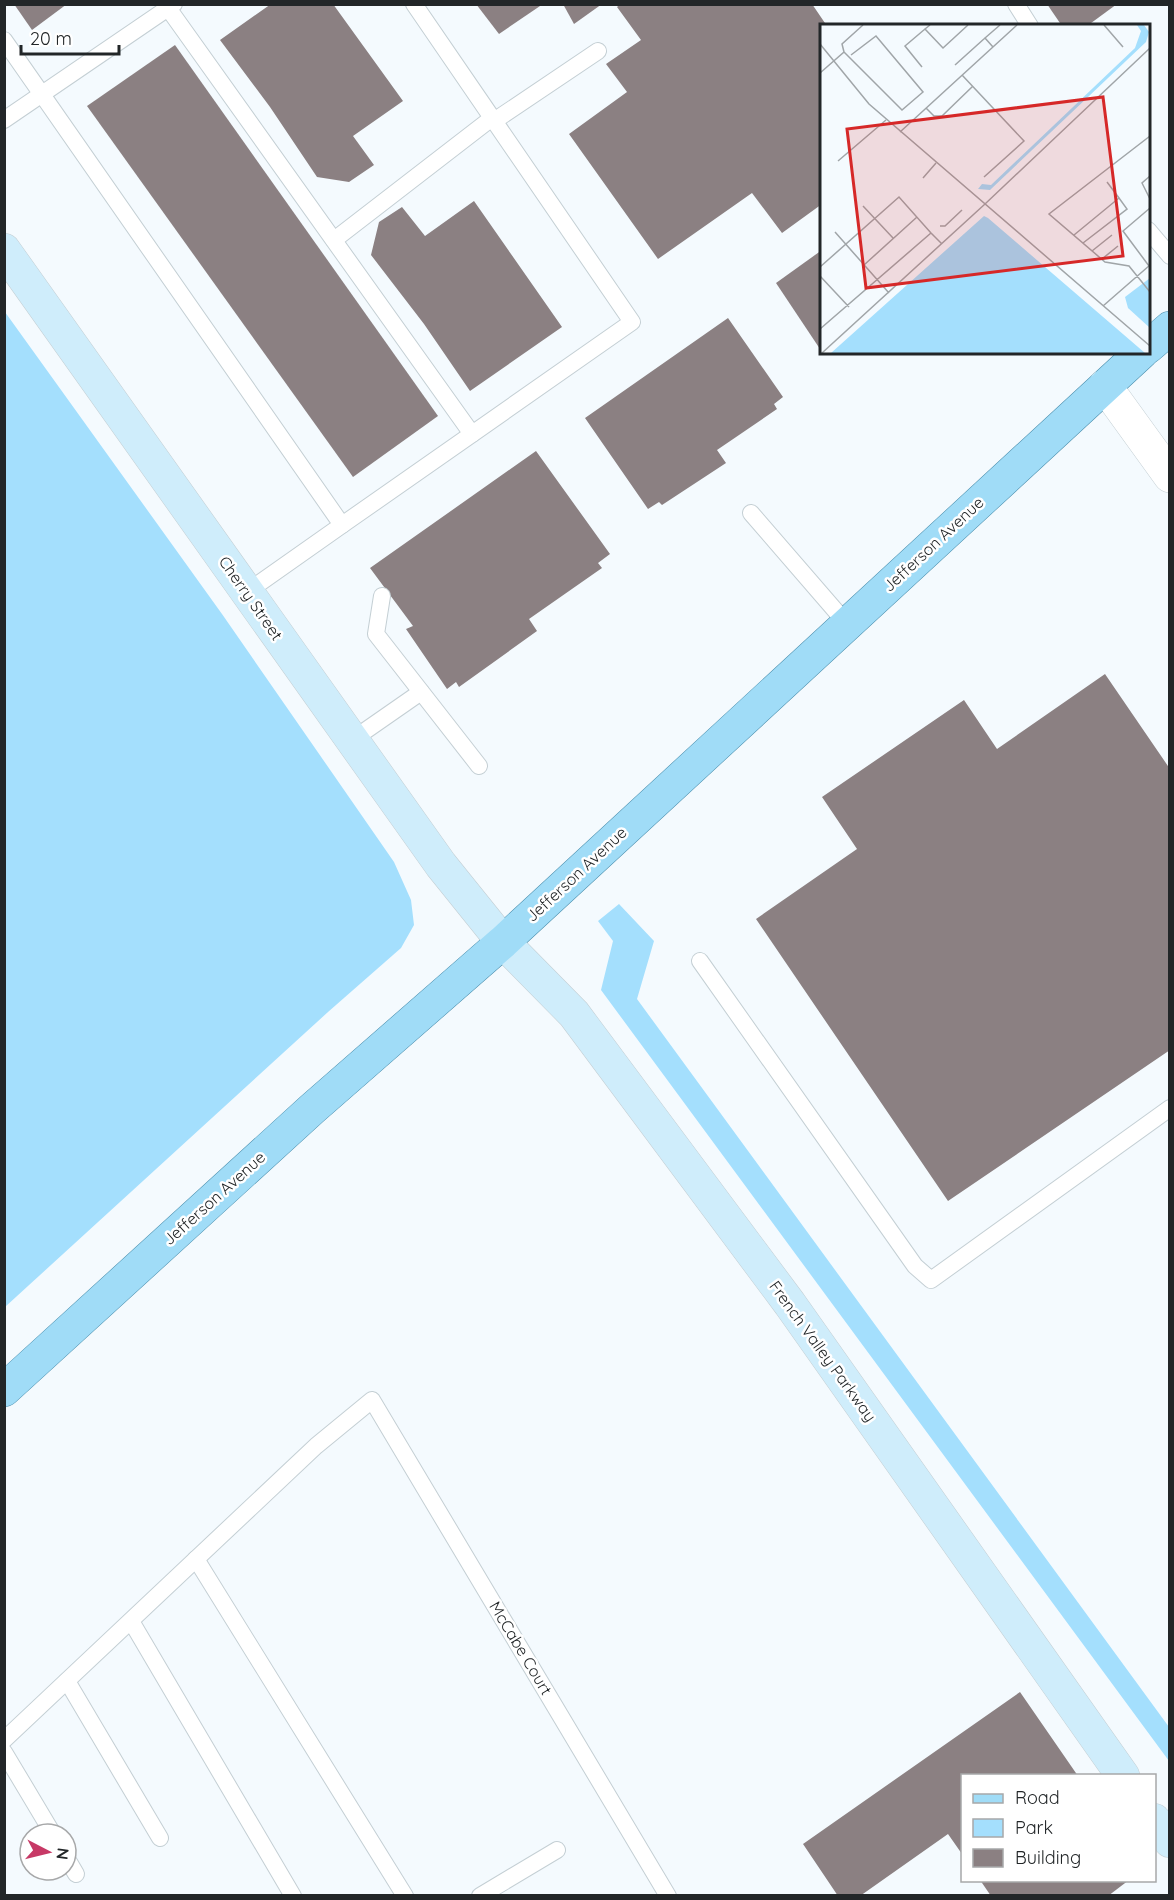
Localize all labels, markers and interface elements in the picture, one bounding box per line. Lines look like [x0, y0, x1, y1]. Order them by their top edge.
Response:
scale bar [21, 18, 118, 56]
inset map [820, 24, 1150, 354]
text: 20 m [30, 27, 72, 50]
street label: Jefferson Avenue [878, 492, 988, 596]
street label: Cherry Street [215, 552, 287, 644]
street label: Jefferson Avenue [521, 822, 631, 926]
street label: Jefferson Avenue [159, 1147, 269, 1249]
street label: French Valley Parkway [765, 1277, 881, 1425]
street label: McCabe Court [485, 1598, 557, 1698]
legend [961, 1774, 1156, 1882]
text: Road [1015, 1786, 1060, 1809]
text: Park [1015, 1816, 1053, 1839]
north arrow [18, 1822, 78, 1882]
text: Building [1015, 1846, 1081, 1869]
text: N [52, 1847, 74, 1861]

